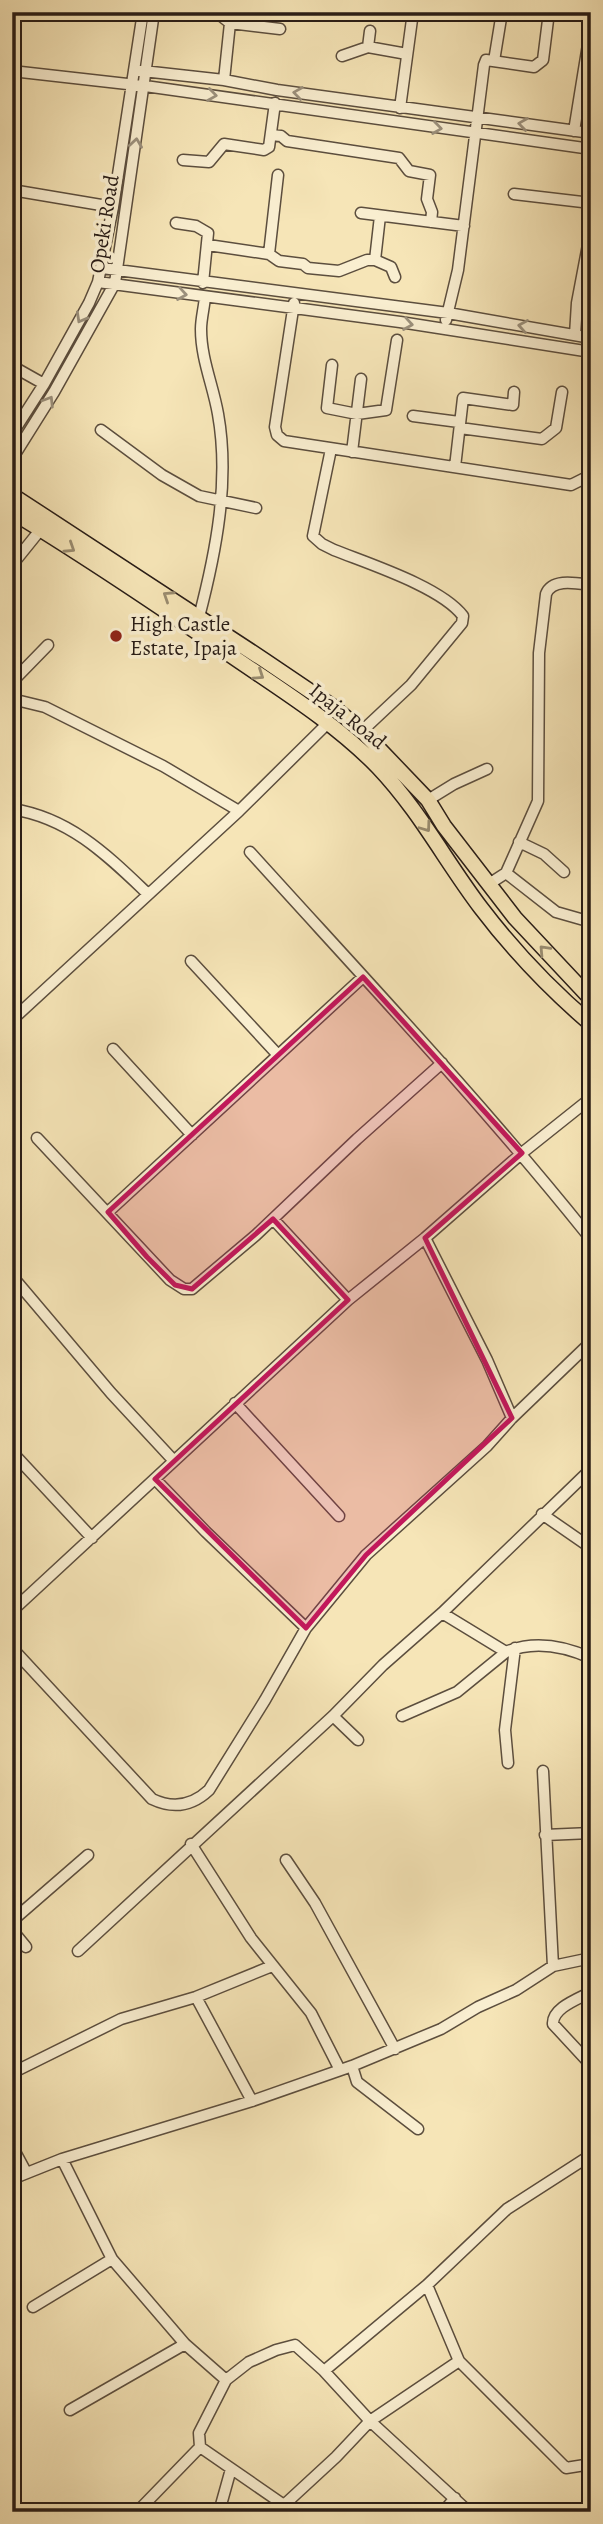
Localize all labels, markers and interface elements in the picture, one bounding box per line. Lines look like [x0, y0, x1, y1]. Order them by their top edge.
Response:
one-way arrow [292, 86, 304, 101]
one-way arrow [206, 87, 218, 102]
one-way arrow [517, 117, 529, 132]
one-way arrow [431, 121, 443, 136]
one-way arrow [128, 138, 143, 149]
street label: Opeki Road [82, 172, 126, 275]
one-way arrow [176, 286, 188, 301]
one-way arrow [76, 310, 89, 323]
one-way arrow [402, 316, 414, 331]
one-way arrow [518, 320, 530, 335]
one-way arrow [40, 396, 53, 409]
one-way arrow [62, 540, 75, 553]
one-way arrow [163, 592, 176, 604]
place label: High Castle Estate, Ipaja [130, 610, 237, 662]
marker: High Castle Estate, Ipaja [108, 628, 124, 644]
one-way arrow [252, 666, 265, 679]
street label: Ipaja Road [304, 676, 393, 756]
one-way arrow [418, 819, 430, 832]
one-way arrow [539, 945, 552, 958]

